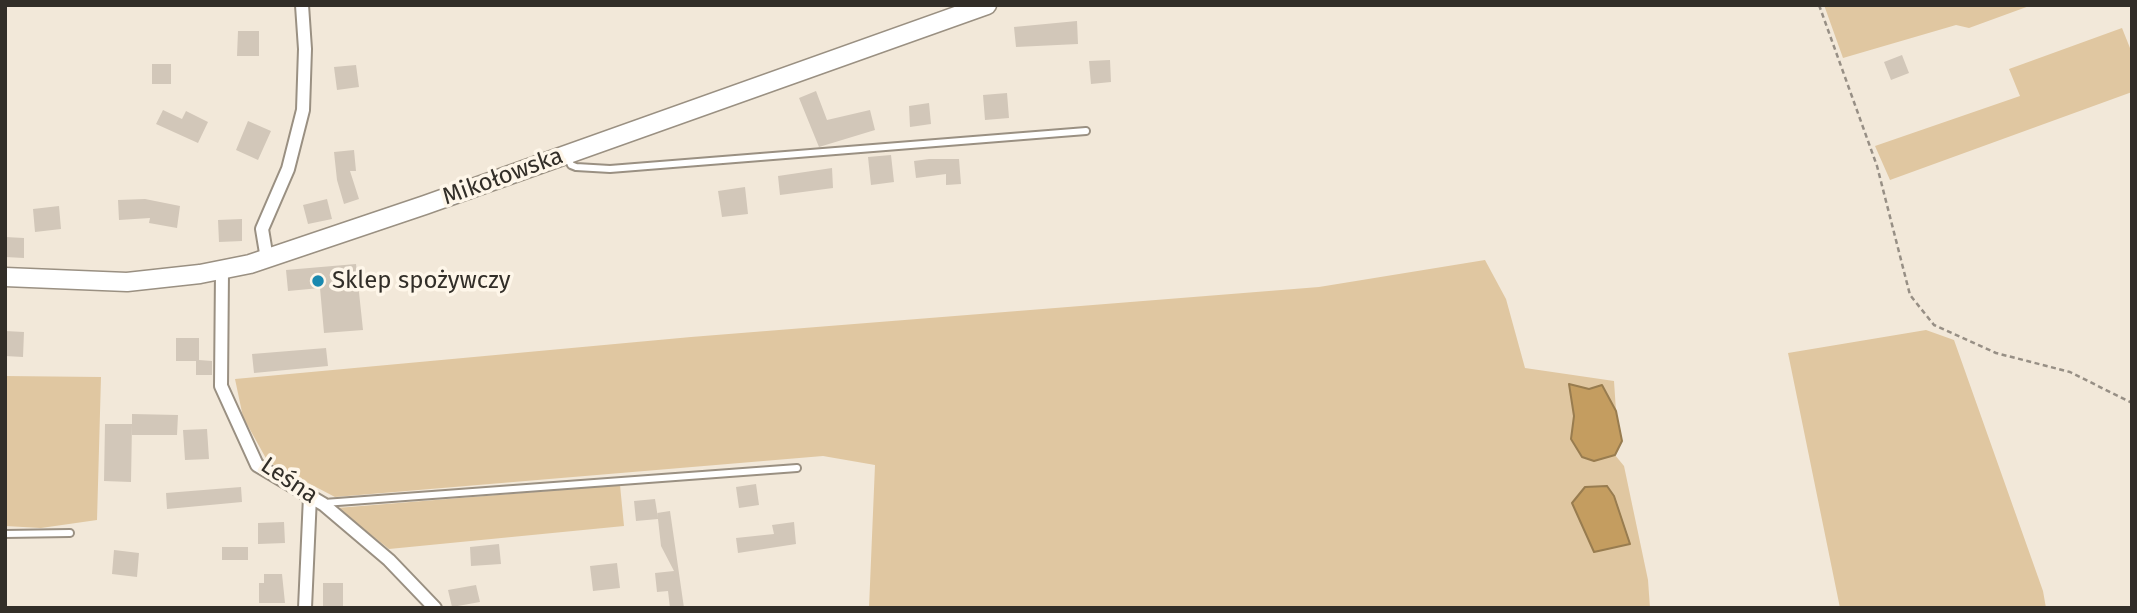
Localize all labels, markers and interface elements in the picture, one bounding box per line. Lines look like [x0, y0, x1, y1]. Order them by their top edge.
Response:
street label: Mikołowska [439, 142, 567, 212]
place label: Sklep spożywczy [332, 267, 511, 295]
marker: Sklep spożywczy [310, 273, 326, 289]
street label: Leśna [255, 452, 323, 510]

